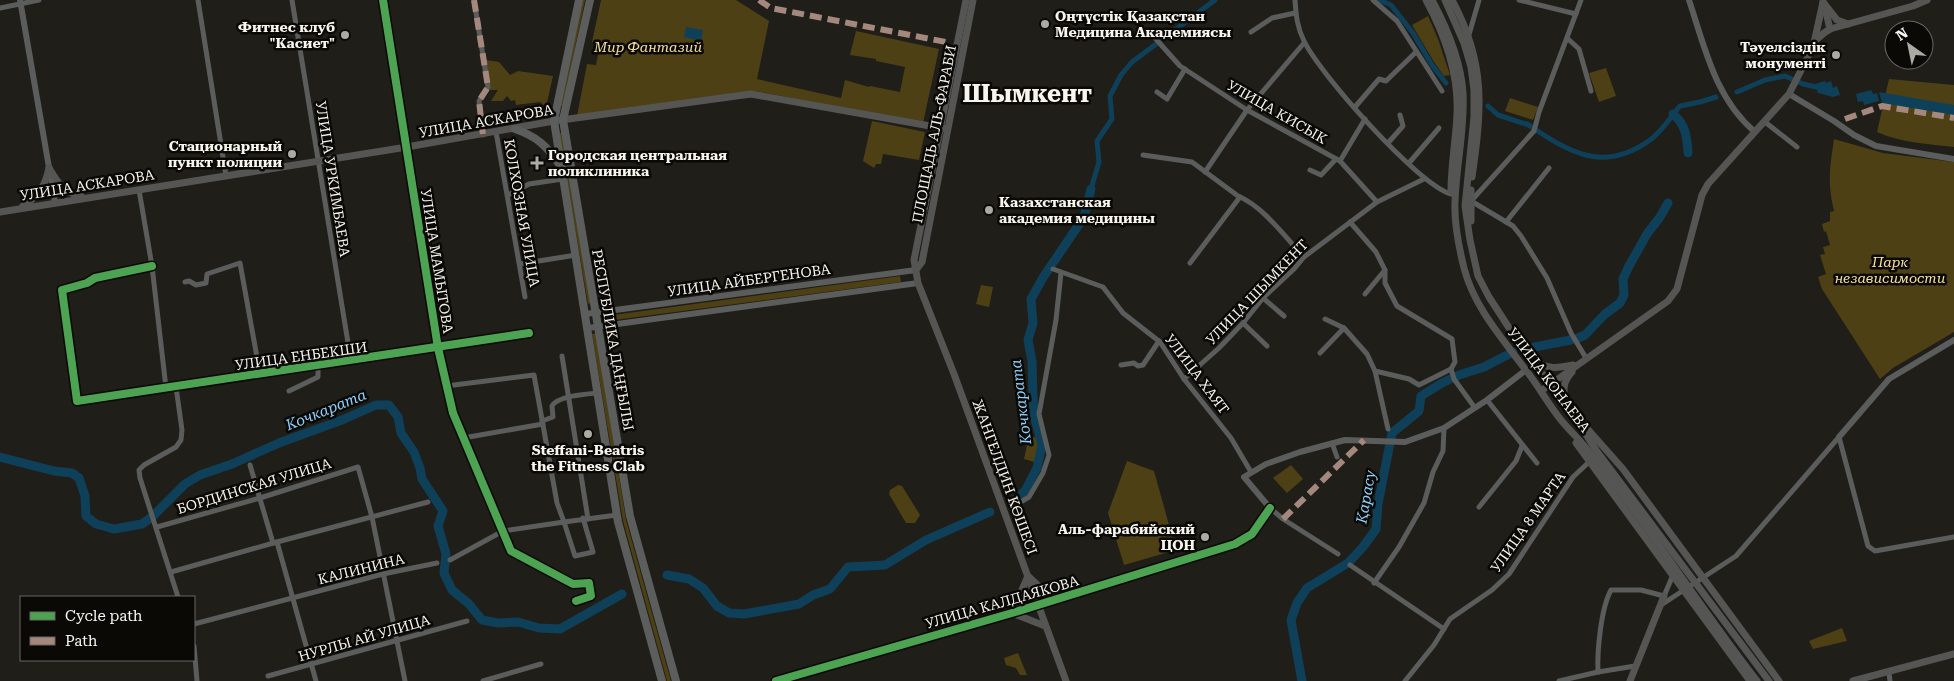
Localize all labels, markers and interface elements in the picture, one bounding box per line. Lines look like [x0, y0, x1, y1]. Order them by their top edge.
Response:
place label: Оңтүстік Қазақстан Медицина Академиясы [1055, 8, 1231, 40]
marker: Оңтүстік Қазақстан Медицина Академиясы [1039, 18, 1051, 30]
place label: Фитнес клуб "Касиет" [238, 19, 335, 51]
north arrow [1884, 20, 1934, 70]
text: N [1893, 24, 1911, 44]
marker: Фитнес клуб "Касиет" [339, 29, 351, 41]
park label: Мир Фантазий [593, 39, 702, 55]
place label: Тәуелсіздік монументі [1740, 39, 1826, 71]
street label: ПЛОЩАДЬ АЛЬ-ФАРАБИ [909, 44, 959, 224]
marker: Тәуелсіздік монументі [1830, 49, 1842, 61]
street label: УЛИЦА КИСЫК [1224, 77, 1330, 147]
district label: Шымкент [962, 80, 1092, 108]
street label: УЛИЦА УРКИМБАЕВА [313, 100, 353, 258]
street label: УЛИЦА АСКАРОВА [418, 101, 555, 141]
place label: Стационарный пункт полиции [168, 138, 282, 170]
street label: КОЛХОЗНАЯ УЛИЦА [501, 138, 543, 288]
place label: Городская центральная поликлиника [548, 147, 727, 179]
marker: Стационарный пункт полиции [286, 148, 298, 160]
marker: Городская центральная поликлиника [530, 156, 544, 170]
street label: УЛИЦА АСКАРОВА [19, 166, 156, 204]
street label: УЛИЦА МАМЫТОВА [418, 188, 456, 334]
place label: Казахстанская академия медицины [999, 194, 1155, 226]
marker: Казахстанская академия медицины [983, 204, 995, 216]
street label: УЛИЦА ШЫМКЕНТ [1203, 236, 1311, 348]
street label: РЕСПУБЛИКА ДАҢҒЫЛЫ [589, 248, 637, 432]
park label: Парк независимости [1835, 254, 1946, 286]
street label: УЛИЦА АЙБЕРГЕНОВА [667, 261, 832, 299]
street label: УЛИЦА КОНАЕВА [1504, 325, 1594, 436]
street label: УЛИЦА ХАЯТ [1162, 331, 1232, 417]
street label: УЛИЦА ЕНБЕКШИ [234, 339, 368, 373]
water label: Кочкарата [1007, 359, 1035, 446]
water label: Кочкарата [282, 386, 369, 435]
street label: ЖАНГЕЛДИН КӨШЕСІ [969, 397, 1041, 557]
marker: Steffani-Beatris the Fitness Clab [582, 428, 594, 440]
place label: Steffani-Beatris the Fitness Clab [531, 442, 645, 474]
street label: БОРДИНСКАЯ УЛИЦА [175, 455, 333, 517]
water label: Қарасу [1352, 469, 1380, 526]
street label: УЛИЦА 8 МАРТА [1487, 469, 1569, 575]
place label: Аль-фарабийский ЦОН [1058, 521, 1195, 553]
marker: Аль-фарабийский ЦОН [1199, 531, 1211, 543]
street label: КАЛИНИНА [316, 550, 406, 587]
street label: УЛИЦА КАЛДАЯКОВА [923, 572, 1081, 632]
legend [20, 596, 195, 661]
text: Cycle path [65, 607, 143, 625]
street label: НУРЛЫ АЙ УЛИЦА [296, 611, 432, 664]
text: Path [65, 632, 98, 650]

